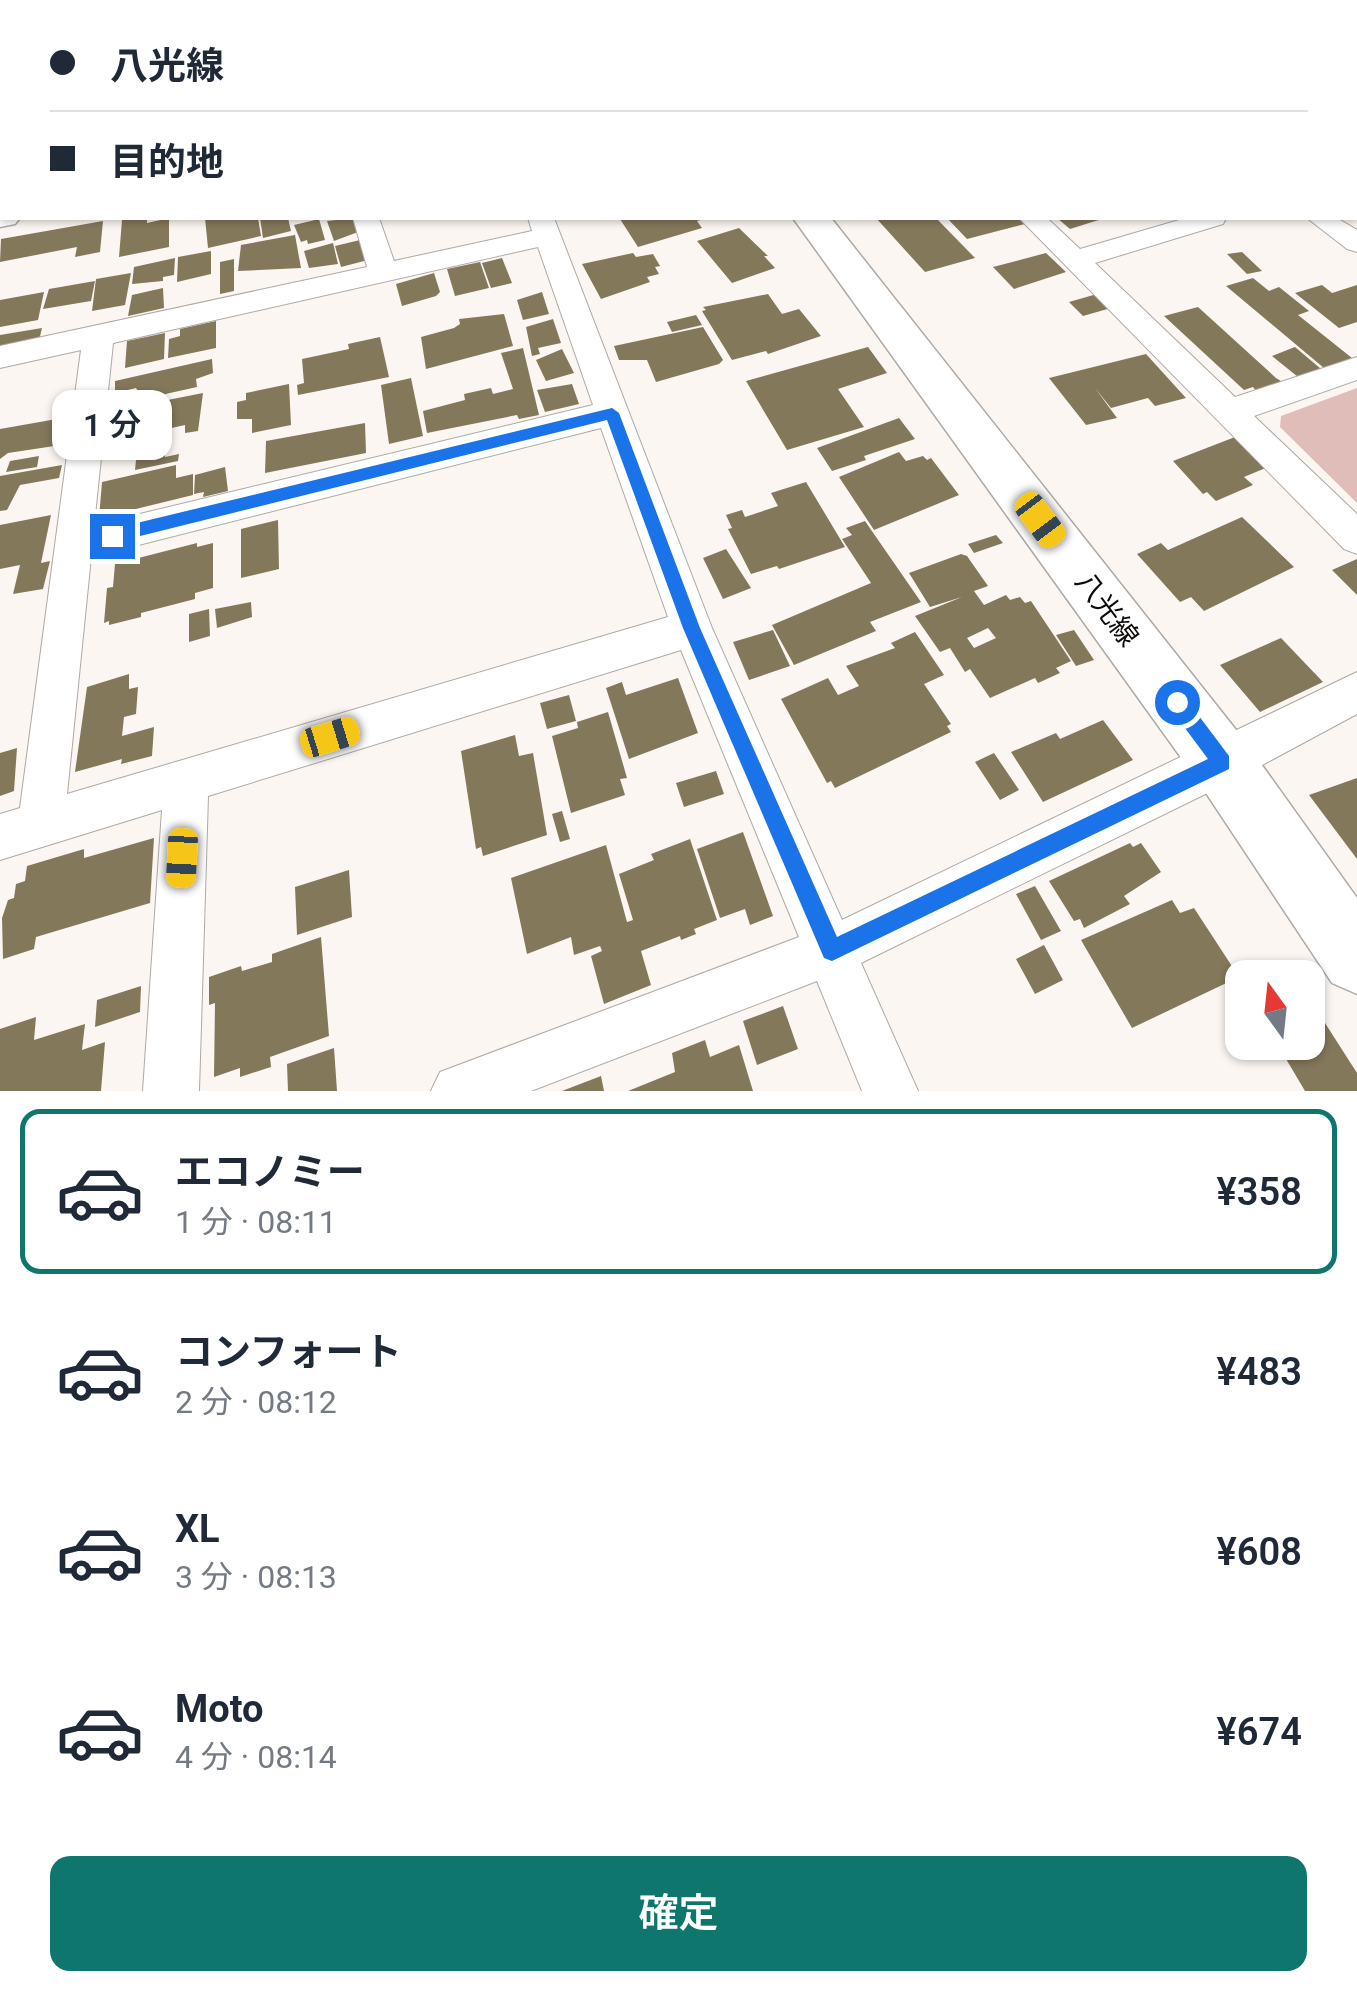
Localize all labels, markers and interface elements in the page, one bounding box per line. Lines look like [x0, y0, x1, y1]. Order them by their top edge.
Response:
text: 八光線 [110, 44, 224, 88]
text: 目的地 [110, 140, 224, 184]
callout: 1 分 [52, 391, 172, 461]
text: 1 分 [83, 406, 141, 444]
car [1010, 487, 1070, 553]
route end [90, 514, 135, 559]
street label: 八光線 [1069, 566, 1145, 652]
route start [1155, 680, 1200, 725]
car [297, 714, 363, 760]
car [165, 827, 199, 889]
north arrow [1225, 960, 1325, 1060]
map controls [1225, 960, 1325, 1060]
icon: car [55, 1147, 145, 1237]
text: エコノミー [175, 1150, 365, 1194]
text: ¥358 [1217, 1170, 1302, 1214]
text: 1 分 · 08:11 [175, 1203, 337, 1241]
icon: car [55, 1327, 145, 1417]
text: コンフォート [175, 1330, 402, 1374]
text: ¥483 [1217, 1350, 1302, 1394]
text: 2 分 · 08:12 [175, 1383, 337, 1421]
icon: car [55, 1507, 145, 1597]
text: XL [175, 1507, 220, 1551]
text: ¥608 [1217, 1530, 1302, 1574]
text: 3 分 · 08:13 [175, 1558, 337, 1596]
icon: car [55, 1687, 145, 1777]
text: Moto [175, 1687, 264, 1731]
text: ¥674 [1217, 1710, 1302, 1754]
text: 4 分 · 08:14 [175, 1738, 337, 1776]
button: 確定 [50, 1856, 1307, 1971]

